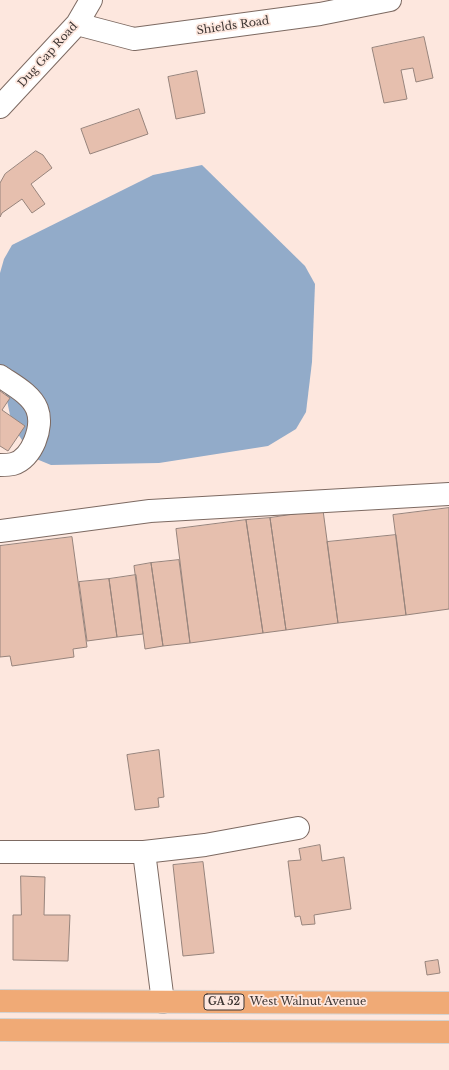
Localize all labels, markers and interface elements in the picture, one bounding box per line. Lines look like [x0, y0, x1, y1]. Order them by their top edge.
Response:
street label: Shields Road [196, 14, 270, 38]
street label: Dug Gap Road [16, 20, 80, 90]
road number: GA 52 [204, 994, 244, 1010]
street label: West Walnut Avenue [250, 995, 366, 1009]

